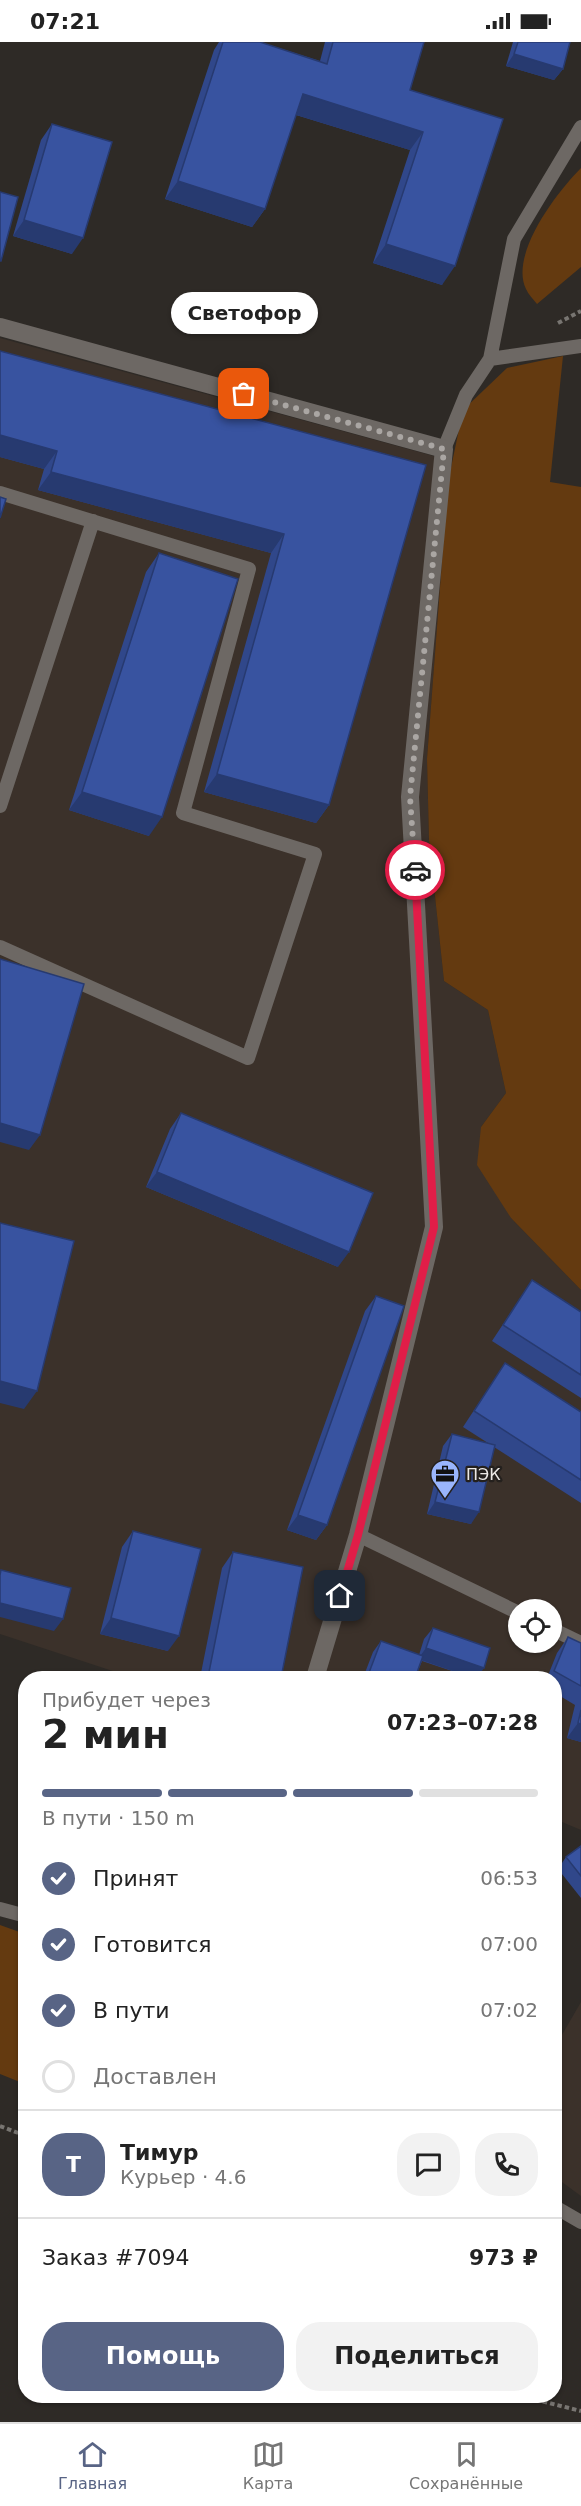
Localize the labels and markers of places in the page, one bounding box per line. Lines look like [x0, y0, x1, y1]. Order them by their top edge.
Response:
callout: Светофор [170, 292, 318, 334]
pin [218, 368, 269, 419]
office icon: ПЭК [429, 1458, 461, 1500]
place label: ПЭК [466, 1465, 501, 1484]
pin [314, 1570, 365, 1621]

